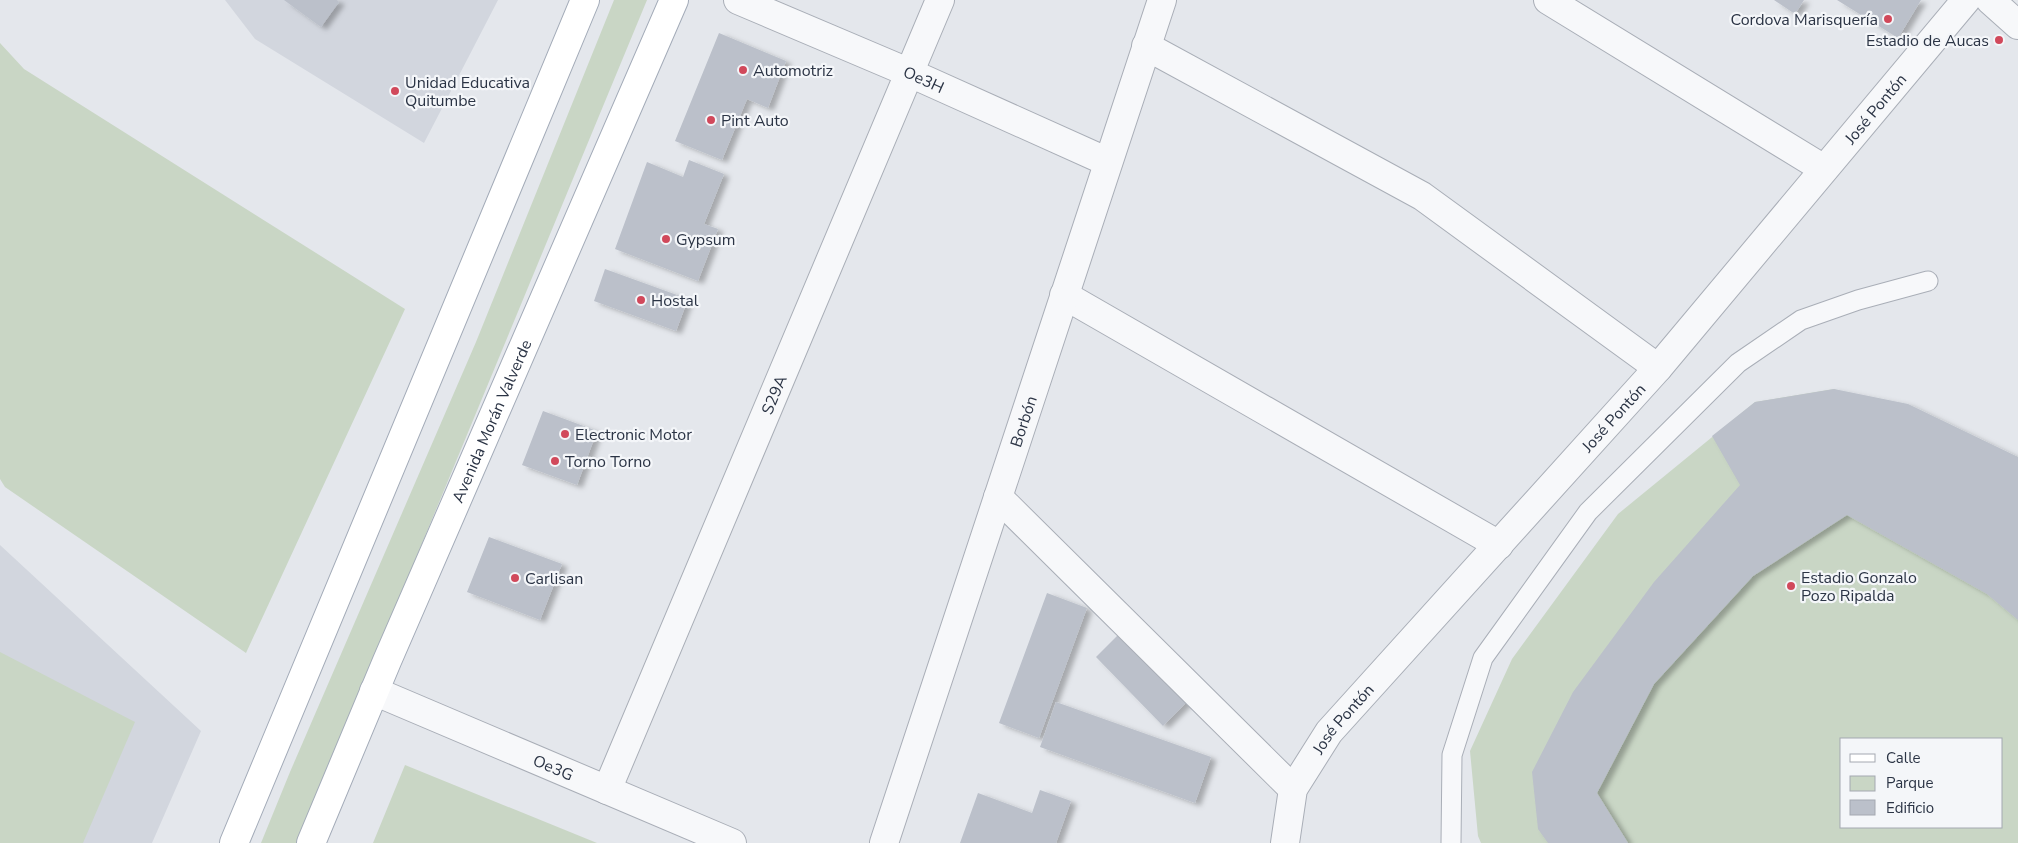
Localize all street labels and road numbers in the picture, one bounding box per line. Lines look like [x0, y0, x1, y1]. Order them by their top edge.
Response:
street label: Oe3H [900, 61, 947, 99]
street label: José Pontón [1839, 69, 1912, 150]
street label: Avenida Morán Valverde [447, 336, 537, 506]
street label: S29A [757, 372, 793, 418]
street label: José Pontón [1576, 379, 1651, 458]
street label: Borbón [1005, 393, 1043, 450]
street label: José Pontón [1307, 679, 1379, 759]
street label: Oe3G [529, 750, 577, 786]

